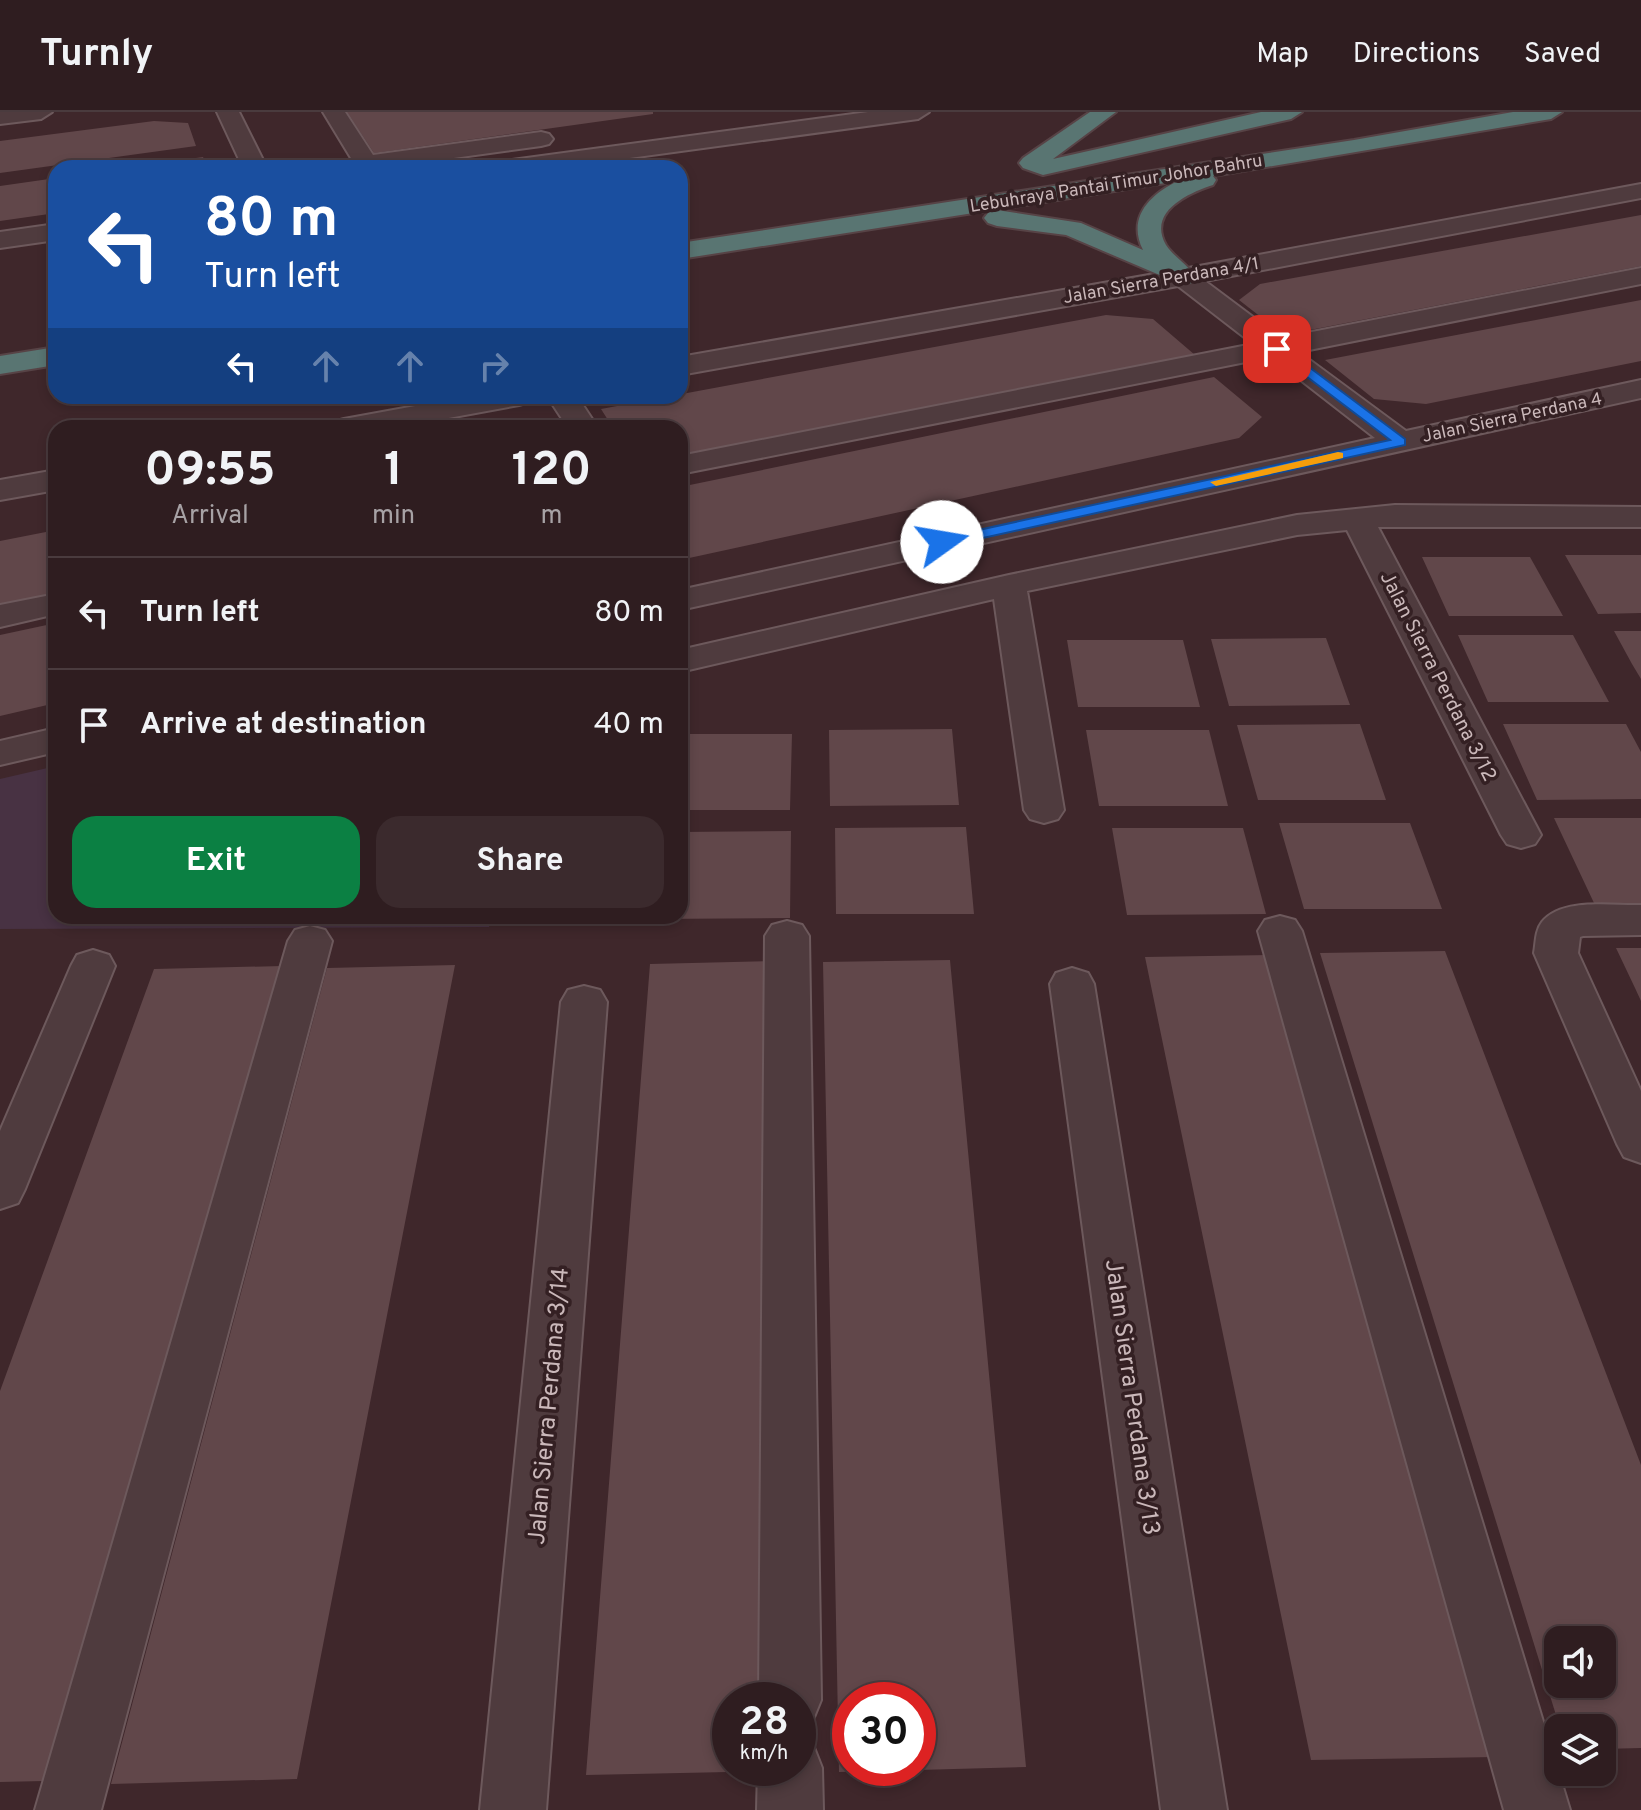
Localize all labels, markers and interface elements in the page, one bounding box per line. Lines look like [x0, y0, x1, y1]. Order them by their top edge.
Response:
text: Turnly [40, 31, 153, 80]
text: Map [1256, 37, 1309, 73]
text: Directions [1353, 37, 1480, 73]
text: Saved [1524, 37, 1601, 73]
street label: Lebuhraya Pantai Timur Johor Bahru [968, 150, 1264, 219]
text: 80 m [204, 186, 338, 256]
icon: left [72, 192, 176, 296]
street label: Jalan Sierra Perdana 4/1 [1061, 253, 1261, 310]
text: Turn left [204, 255, 341, 301]
pin [1243, 315, 1311, 383]
icon: arrive [1255, 327, 1299, 371]
icon: left [220, 344, 264, 388]
icon: ahead [304, 344, 348, 388]
icon: ahead [388, 344, 432, 388]
icon: right [472, 344, 516, 388]
street label: Jalan Sierra Perdana 4 [1420, 388, 1604, 449]
text: 09:55 [144, 442, 276, 502]
text: 1 [384, 442, 403, 502]
text: 120 [512, 442, 592, 502]
text: Arrival [171, 500, 249, 533]
text: min [372, 500, 415, 533]
text: m [541, 500, 563, 533]
position arrow [900, 500, 984, 584]
street label: Jalan Sierra Perdana 3/12 [1373, 568, 1502, 786]
icon: left [72, 591, 116, 635]
text: Turn left [140, 595, 260, 632]
text: 80 m [594, 595, 664, 632]
icon: arrive [72, 703, 116, 747]
text: Arrive at destination [140, 707, 426, 744]
text: 40 m [594, 707, 664, 744]
button: Exit [72, 816, 360, 908]
button: Share [376, 816, 664, 908]
street label: Jalan Sierra Perdana 3/13 [1097, 1257, 1165, 1537]
street label: Jalan Sierra Perdana 3/14 [523, 1266, 577, 1546]
map controls [1544, 1626, 1616, 1786]
button: sound [1544, 1626, 1616, 1698]
speed limit sign: 30 [832, 1682, 936, 1786]
text: 28 [739, 1699, 789, 1749]
button: layers [1544, 1714, 1616, 1786]
text: km/h [740, 1741, 788, 1767]

